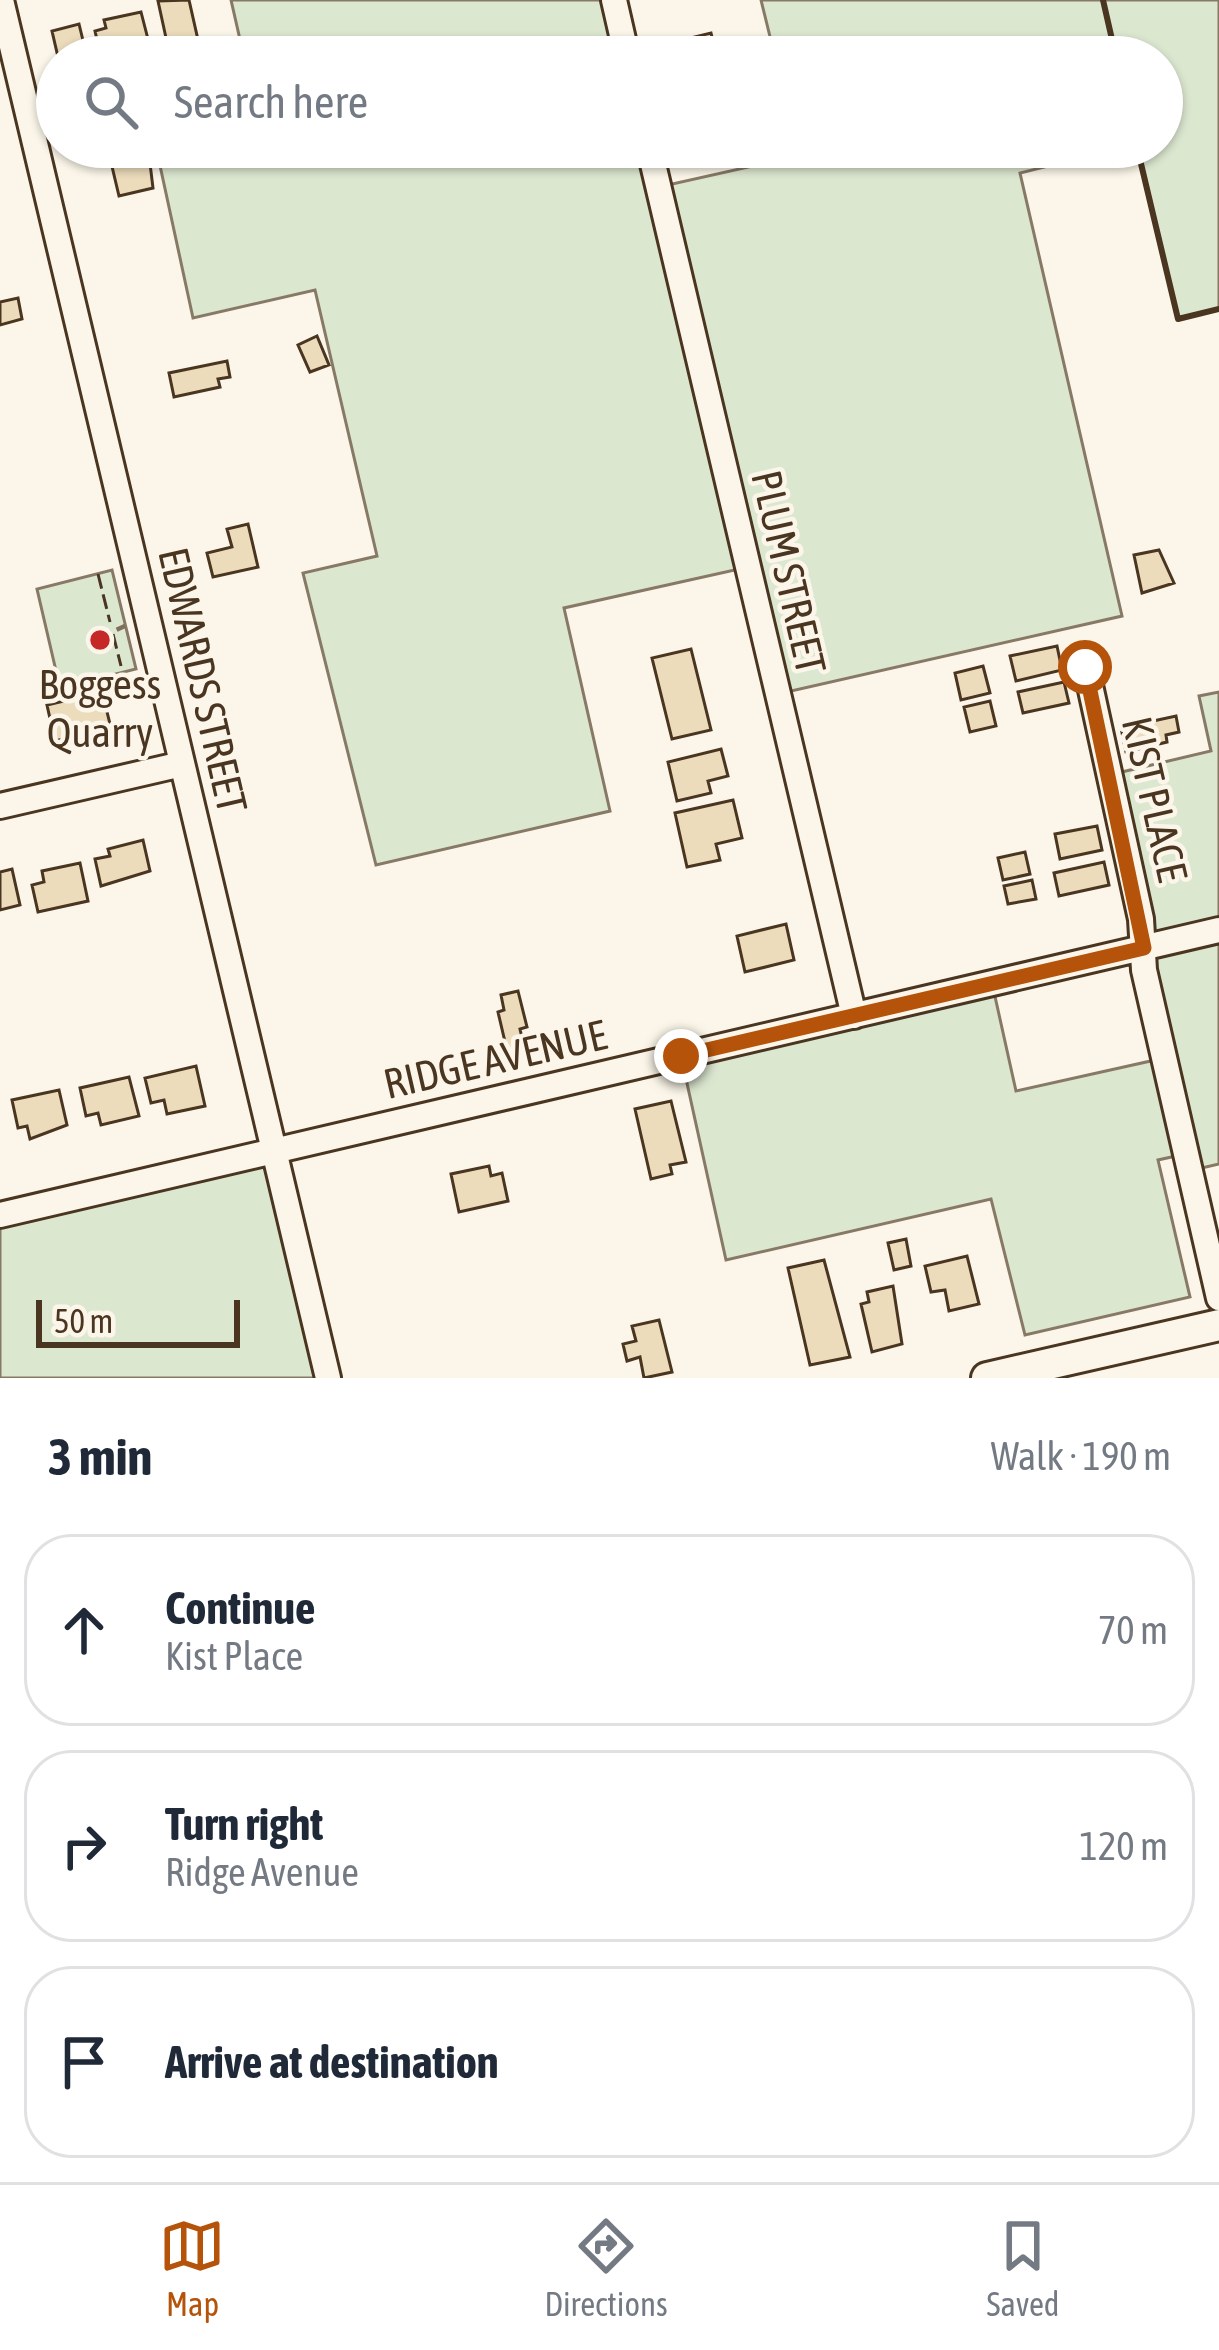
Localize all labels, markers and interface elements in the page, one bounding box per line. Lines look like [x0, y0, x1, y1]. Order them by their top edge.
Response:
search box [36, 36, 1183, 168]
icon: search [78, 69, 144, 135]
text: Search here [174, 76, 368, 128]
street label: PLUM STREET [742, 466, 836, 678]
street label: EDWARDS STREET [149, 543, 257, 817]
marker: Boggess Quarry [87, 627, 113, 653]
route start [1058, 640, 1112, 694]
place label: Boggess Quarry [39, 660, 161, 756]
street label: KIST PLACE [1113, 712, 1197, 886]
street label: RIDGE AVENUE [379, 1010, 611, 1108]
route end [654, 1029, 708, 1083]
scale bar [36, 1294, 240, 1347]
text: 50 m [54, 1302, 113, 1340]
text: 3 min [48, 1427, 152, 1486]
text: Walk · 190 m [991, 1434, 1171, 1478]
text: Continue [165, 1582, 316, 1634]
icon: ahead [51, 1597, 117, 1663]
text: 70 m [1098, 1608, 1168, 1652]
text: Kist Place [165, 1634, 303, 1678]
text: Turn right [165, 1798, 323, 1850]
icon: right [51, 1813, 117, 1879]
text: 120 m [1080, 1824, 1168, 1868]
text: Ridge Avenue [165, 1850, 359, 1894]
icon: arrive [51, 2029, 117, 2095]
text: Arrive at destination [165, 2036, 499, 2088]
tab: Map [159, 2213, 225, 2323]
tab: Directions [544, 2213, 668, 2323]
tab: Saved [987, 2213, 1059, 2323]

